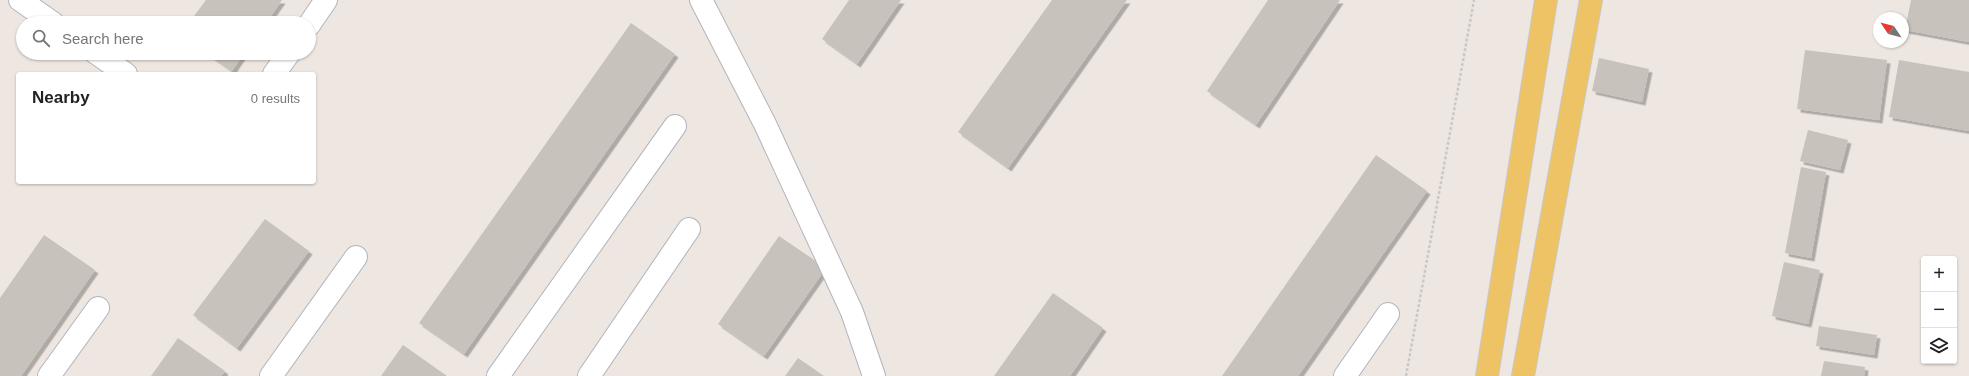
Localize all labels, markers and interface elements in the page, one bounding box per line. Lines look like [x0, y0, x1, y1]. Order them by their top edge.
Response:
north arrow [1873, 12, 1909, 48]
search box [16, 16, 316, 60]
icon: search [30, 27, 52, 49]
text: Search here [62, 30, 144, 47]
text: Nearby [32, 88, 90, 107]
text: 0 results [251, 91, 300, 106]
map controls [1921, 256, 1957, 364]
button: + [1921, 256, 1957, 292]
button: − [1921, 292, 1957, 328]
button: layers [1921, 328, 1957, 364]

